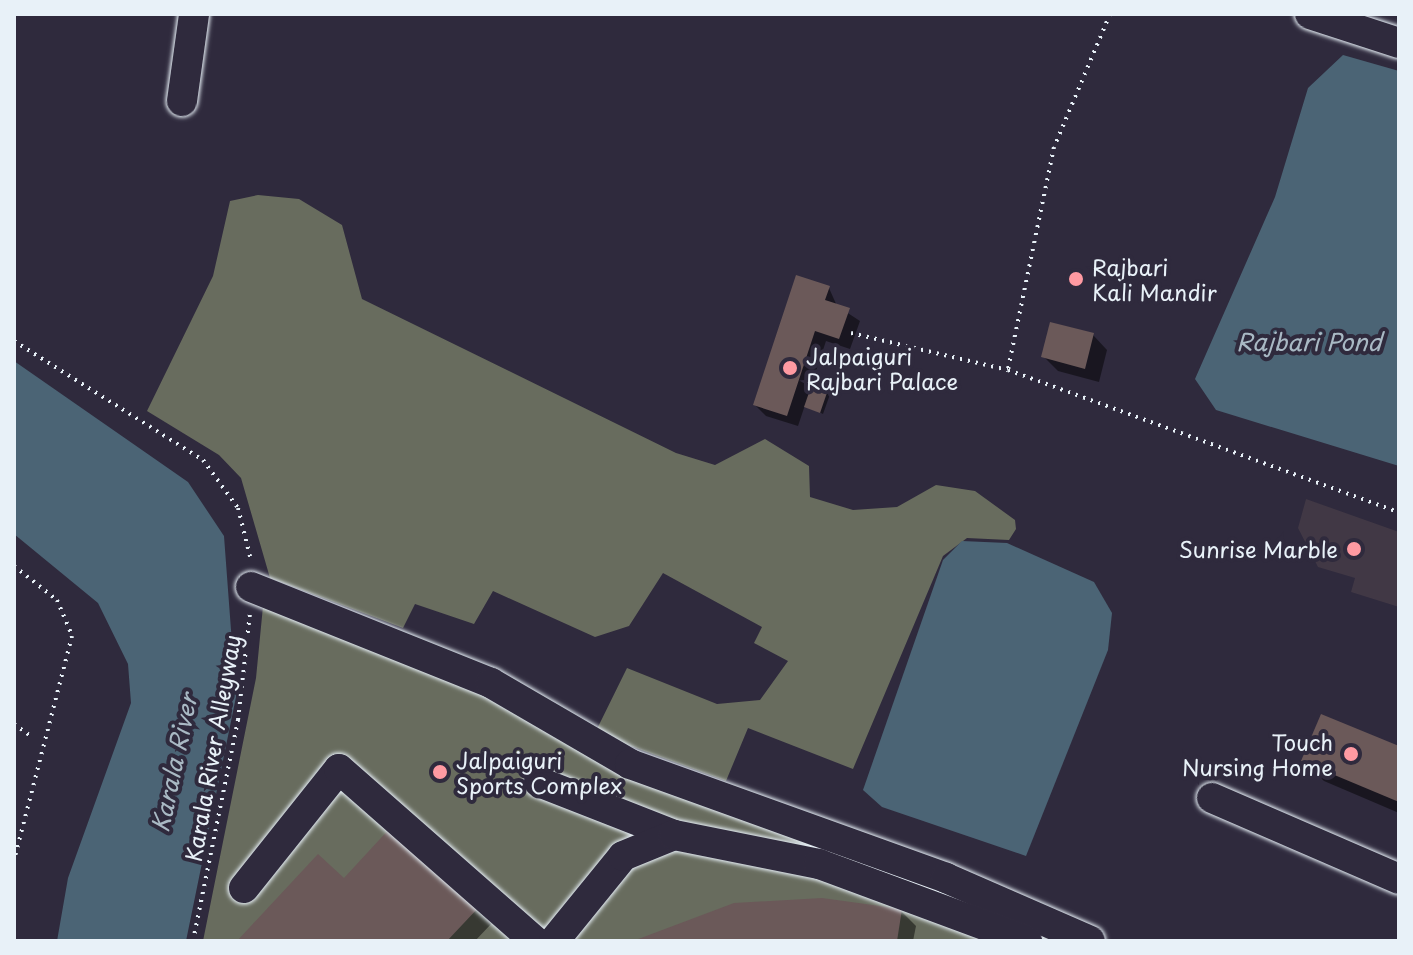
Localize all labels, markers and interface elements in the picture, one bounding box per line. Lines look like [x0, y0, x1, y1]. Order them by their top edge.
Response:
place label: Rajbari Kali Mandir [1092, 253, 1217, 304]
marker: Rajbari Kali Mandir [1067, 270, 1085, 288]
water label: Rajbari Pond [1236, 328, 1382, 356]
place label: Jalpaiguri Rajbari Palace [806, 342, 959, 394]
marker: Jalpaiguri Rajbari Palace [781, 359, 799, 377]
place label: Sunrise Marble [1178, 536, 1338, 562]
marker: Sunrise Marble [1345, 540, 1363, 558]
street label: Karala River Alleyway [179, 630, 245, 866]
water label: Karala River [145, 690, 203, 836]
place label: Touch Nursing Home [1182, 728, 1333, 780]
marker: Touch Nursing Home [1340, 743, 1362, 765]
place label: Jalpaiguri Sports Complex [456, 746, 623, 798]
marker: Jalpaiguri Sports Complex [431, 763, 449, 781]

